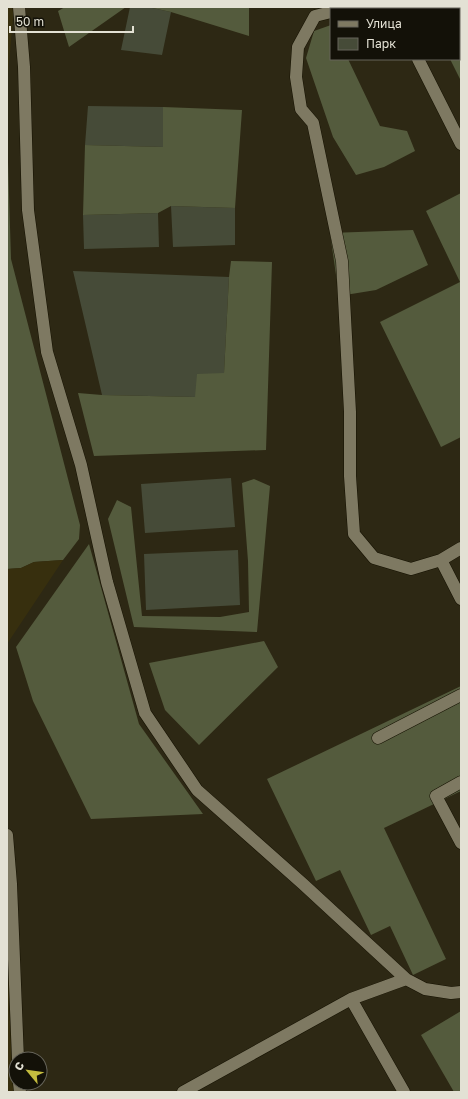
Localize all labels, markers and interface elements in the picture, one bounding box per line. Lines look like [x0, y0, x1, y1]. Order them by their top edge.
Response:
scale bar [10, 8, 133, 34]
legend [330, 8, 460, 60]
text: 50 m [16, 14, 44, 29]
text: Улица [366, 16, 402, 31]
text: Парк [366, 36, 396, 51]
north arrow [8, 1051, 48, 1091]
text: С [11, 1059, 26, 1072]

